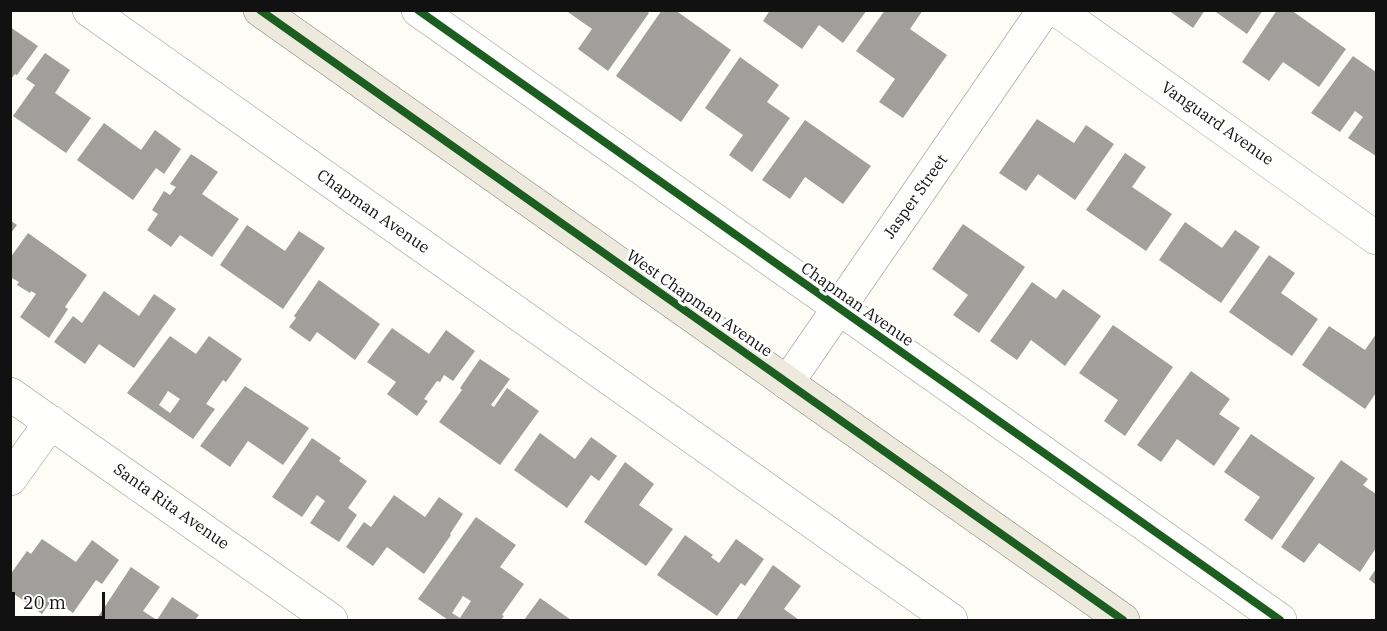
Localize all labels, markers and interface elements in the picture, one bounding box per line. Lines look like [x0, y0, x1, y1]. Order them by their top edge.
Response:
street label: Vanguard Avenue [1157, 78, 1277, 170]
street label: Jasper Street [880, 151, 952, 243]
street label: Chapman Avenue [313, 166, 433, 258]
street label: West Chapman Avenue [622, 246, 776, 362]
street label: Chapman Avenue [797, 259, 917, 351]
street label: Santa Rita Avenue [110, 460, 232, 554]
scale bar [15, 580, 108, 618]
text: 20 m [23, 591, 66, 614]

